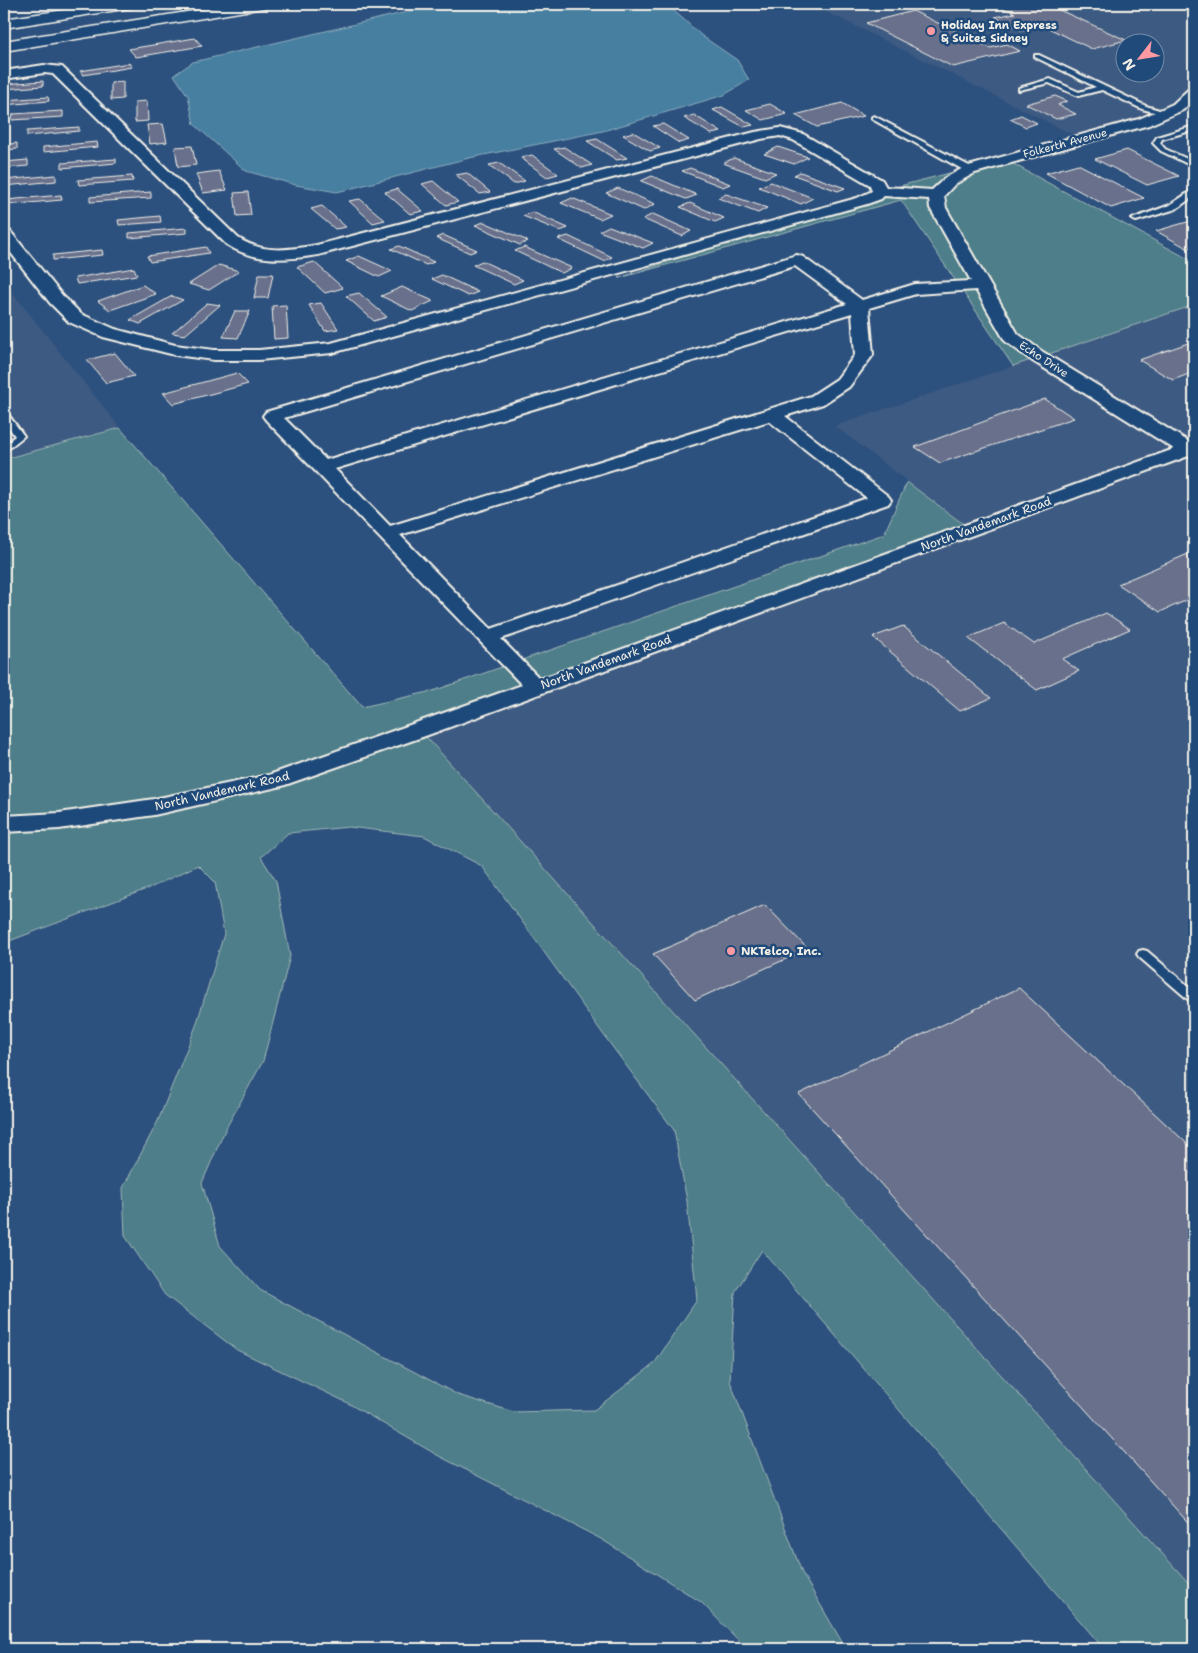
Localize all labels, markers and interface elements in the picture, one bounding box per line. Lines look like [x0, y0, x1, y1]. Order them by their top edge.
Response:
place label: Holiday Inn Express & Suites Sidney [941, 18, 1057, 46]
marker: Holiday Inn Express & Suites Sidney [925, 25, 937, 37]
north arrow [1116, 32, 1166, 82]
text: N [1118, 55, 1139, 74]
street label: Folkerth Avenue [1021, 125, 1109, 162]
street label: Echo Drive [1016, 338, 1071, 381]
street label: North Vandemark Road [918, 493, 1054, 555]
street label: North Vandemark Road [538, 631, 674, 693]
street label: North Vandemark Road [153, 768, 291, 814]
place label: NKTelco, Inc. [741, 943, 821, 959]
marker: NKTelco, Inc. [725, 945, 737, 957]

